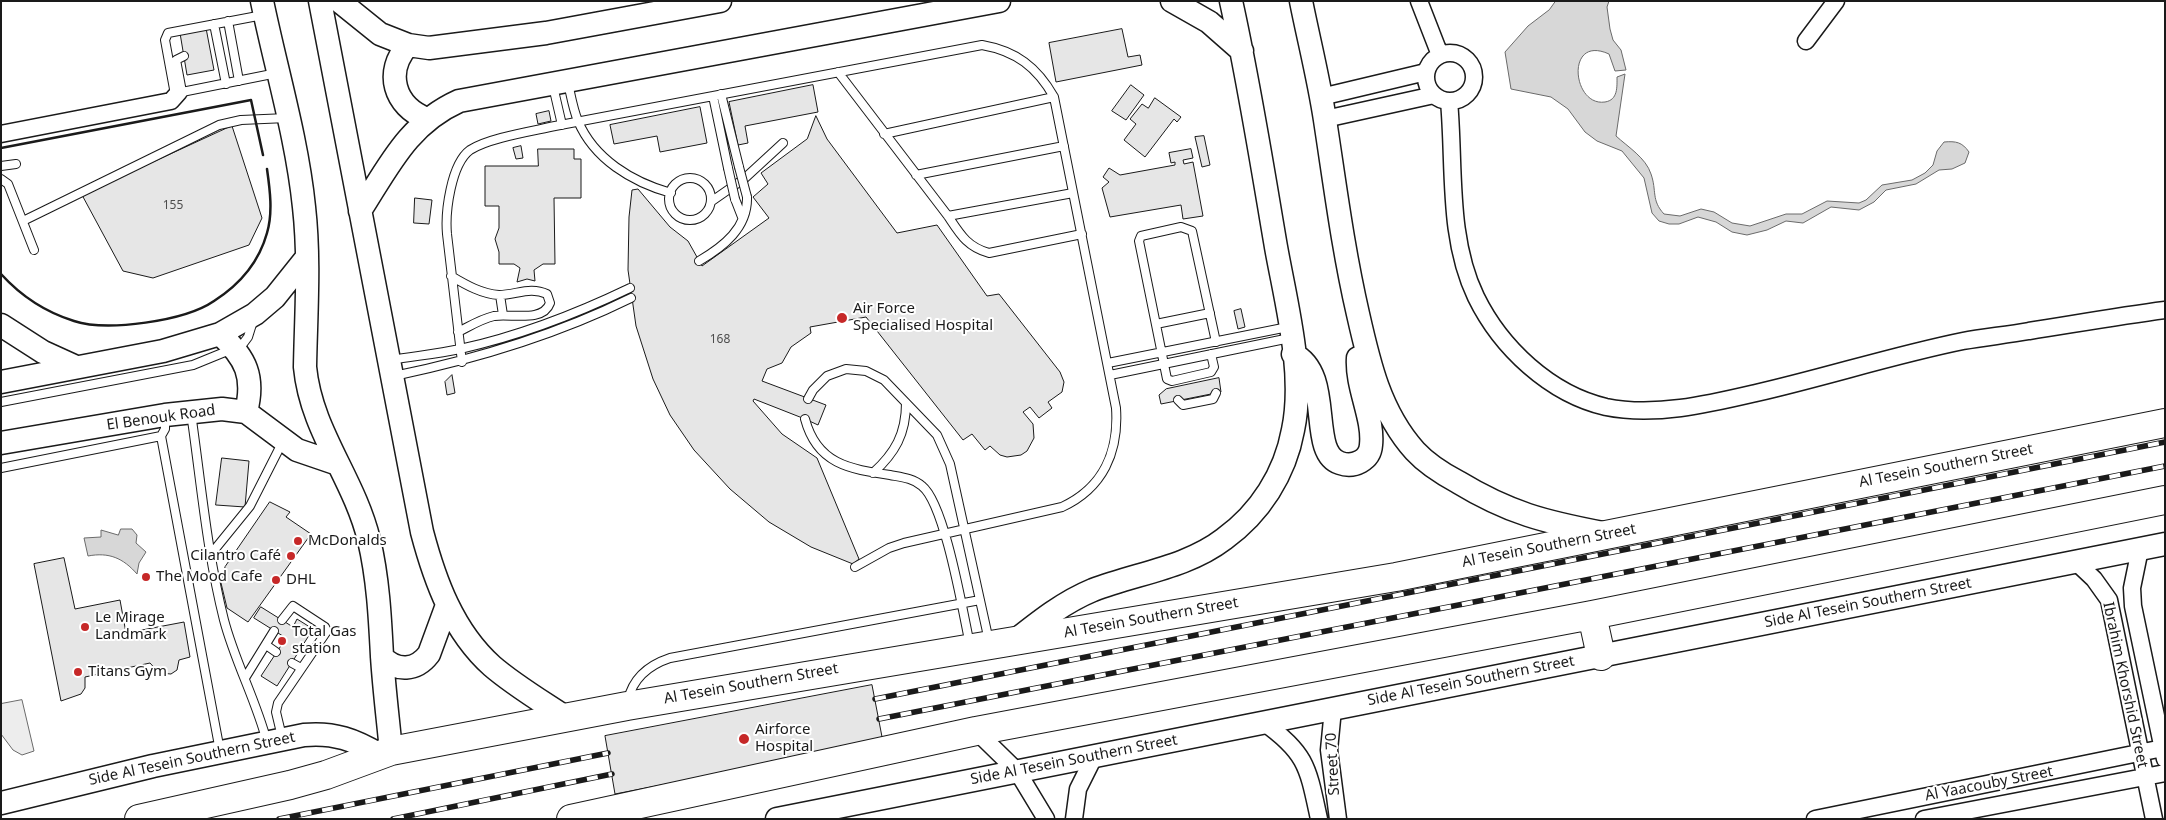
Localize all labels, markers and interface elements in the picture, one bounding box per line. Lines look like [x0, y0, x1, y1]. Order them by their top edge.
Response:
house number: 155 [163, 199, 183, 213]
place label: Air Force Specialised Hospital [853, 300, 993, 335]
marker: Air Force Specialised Hospital [835, 311, 849, 325]
house number: 168 [710, 333, 730, 347]
street label: El Benouk Road [105, 401, 217, 435]
street label: Al Tesein Southern Street [1858, 440, 2034, 492]
street label: Al Tesein Southern Street [1461, 520, 1637, 572]
place label: McDonalds [308, 532, 387, 550]
marker: McDonalds [292, 535, 304, 547]
place label: Cilantro Café [190, 547, 281, 565]
marker: Cilantro Café [285, 550, 297, 562]
place label: The Mood Cafe [156, 568, 262, 586]
marker: The Mood Cafe [140, 571, 152, 583]
place label: DHL [286, 571, 316, 589]
marker: DHL [270, 574, 282, 586]
street label: Side Al Tesein Southern Street [1763, 574, 1973, 632]
street label: Al Tesein Southern Street [1062, 594, 1240, 642]
street label: Ibrahim Khorshid Street [2099, 601, 2151, 769]
place label: Le Mirage Landmark [95, 609, 166, 644]
marker: Le Mirage Landmark [79, 621, 91, 633]
place label: Total Gas station [292, 623, 356, 658]
marker: Total Gas station [276, 635, 288, 647]
street label: Side Al Tesein Southern Street [1366, 652, 1576, 710]
street label: Al Tesein Southern Street [662, 660, 840, 708]
place label: Titans Gym [88, 663, 167, 681]
marker: Titans Gym [72, 666, 84, 678]
place label: Airforce Hospital [755, 721, 813, 756]
street label: Side Al Tesein Southern Street [87, 728, 297, 790]
street label: Side Al Tesein Southern Street [969, 731, 1179, 789]
marker: Airforce Hospital [737, 732, 751, 746]
street label: Street 70 [1322, 732, 1344, 796]
street label: Al Yaacouby Street [1924, 763, 2054, 805]

